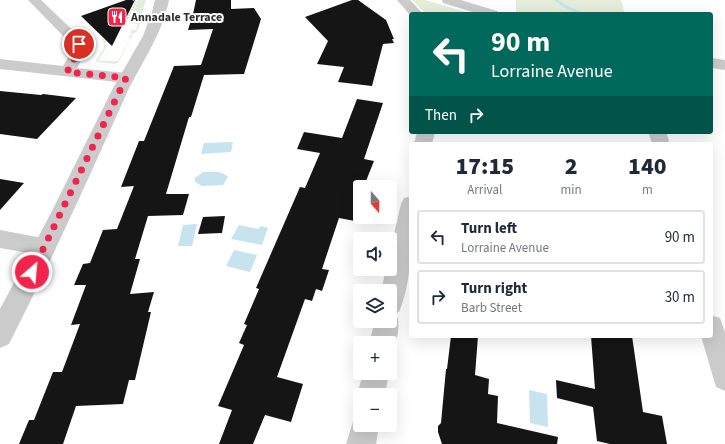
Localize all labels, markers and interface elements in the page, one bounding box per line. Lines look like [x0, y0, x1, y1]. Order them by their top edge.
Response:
restaurant icon: Annadale Terrace [106, 6, 128, 28]
place label: Annadale Terrace [130, 9, 222, 26]
text: 90 m [491, 22, 550, 62]
pin [62, 27, 96, 61]
icon: left [425, 28, 477, 80]
icon: arrive [68, 33, 90, 55]
text: Lorraine Avenue [491, 59, 613, 84]
icon: right [465, 104, 487, 126]
text: Then [425, 105, 457, 126]
text: 17:15 [455, 149, 514, 184]
text: 2 [565, 149, 578, 184]
text: 140 [628, 149, 667, 184]
north arrow [353, 180, 397, 224]
map controls [353, 180, 397, 432]
text: Arrival [467, 181, 502, 199]
text: min [561, 181, 582, 199]
text: m [642, 181, 653, 199]
text: Turn left [461, 218, 517, 239]
icon: left [427, 226, 449, 248]
text: 90 m [665, 227, 695, 248]
button: sound [353, 232, 397, 276]
text: Lorraine Avenue [461, 239, 549, 257]
position arrow [11, 251, 53, 293]
text: Turn right [461, 278, 527, 299]
button: layers [353, 284, 397, 328]
icon: right [427, 286, 449, 308]
text: 30 m [665, 287, 695, 308]
text: Barb Street [461, 299, 522, 317]
button: + [353, 336, 397, 380]
button: − [353, 388, 397, 432]

